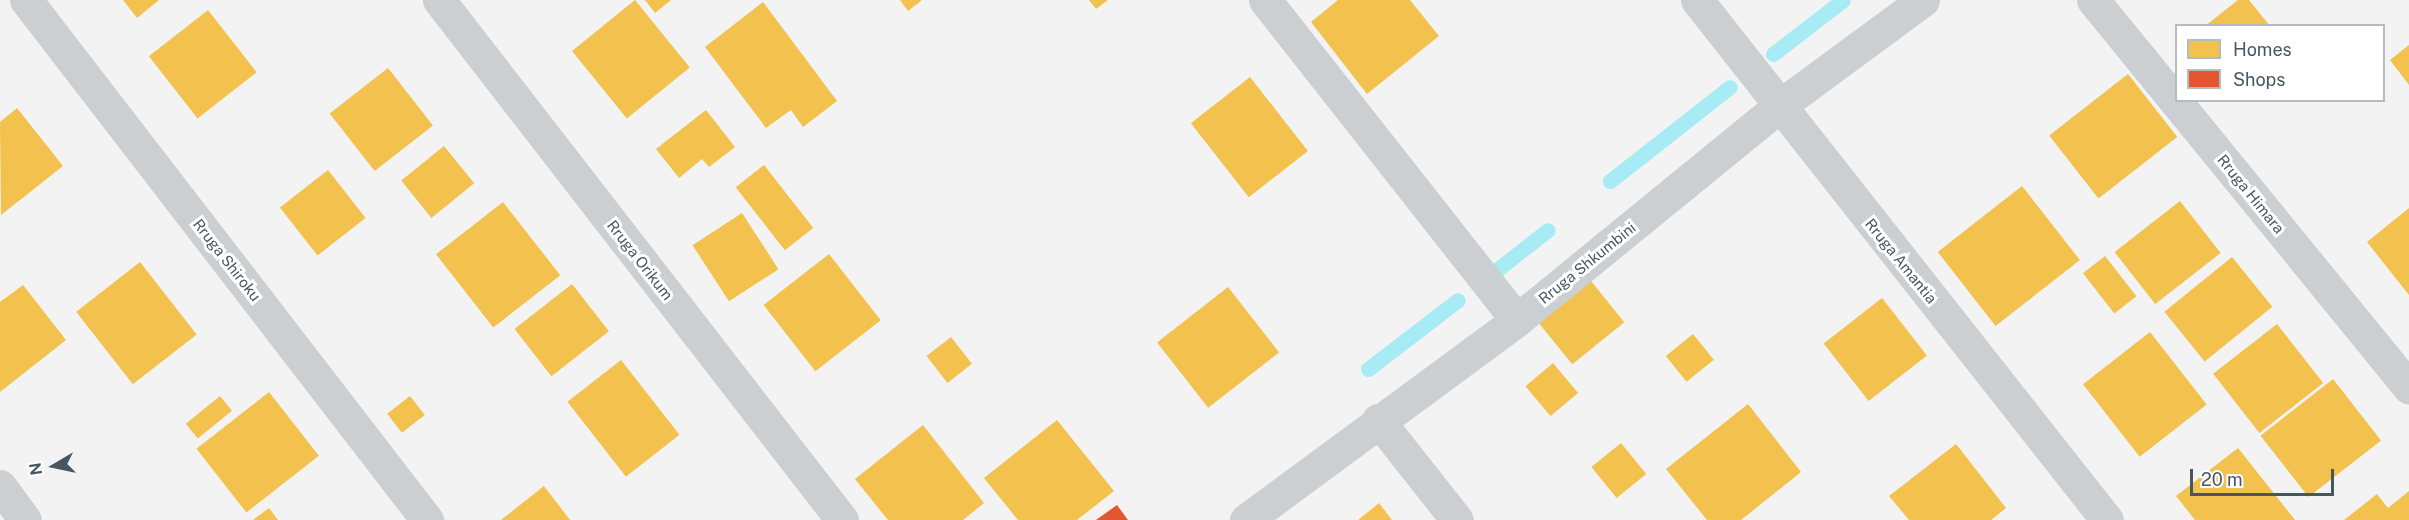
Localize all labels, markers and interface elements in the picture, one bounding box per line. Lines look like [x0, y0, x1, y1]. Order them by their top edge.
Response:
legend [2175, 24, 2385, 102]
text: Homes [2233, 39, 2292, 60]
text: Shops [2233, 69, 2285, 90]
street label: Rruga Himara [2214, 151, 2288, 237]
street label: Rruga Shiroku [189, 215, 265, 305]
street label: Rruga Amantia [1861, 215, 1941, 307]
street label: Rruga Orikum [603, 217, 677, 303]
street label: Rruga Shkumbini [1535, 218, 1639, 308]
north arrow [24, 436, 84, 496]
scale bar [2193, 457, 2337, 495]
text: N [25, 461, 46, 477]
text: 20 m [2201, 469, 2243, 490]

